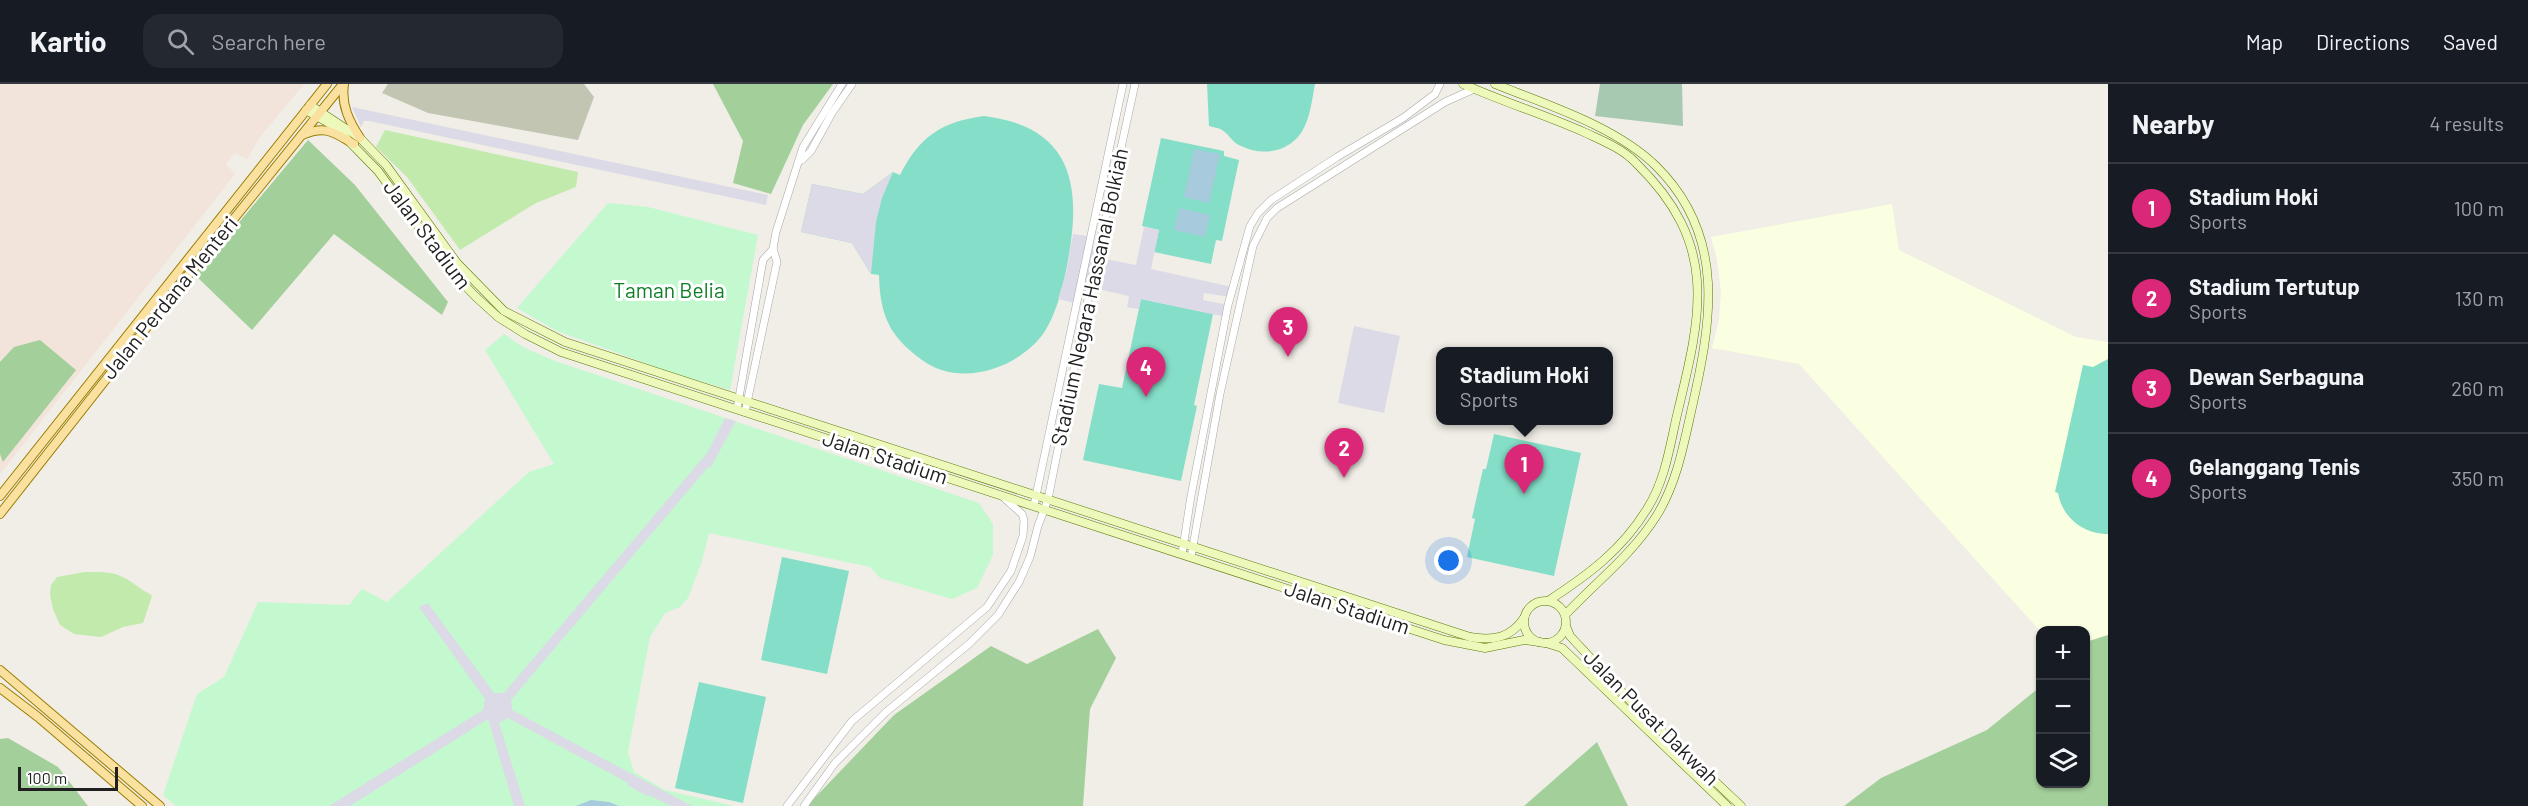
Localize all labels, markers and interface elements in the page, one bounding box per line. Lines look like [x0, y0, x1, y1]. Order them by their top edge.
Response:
search box [143, 14, 563, 68]
text: Kartio [30, 24, 107, 58]
icon: search [164, 25, 197, 58]
text: Search here [212, 28, 326, 54]
text: Map [2246, 29, 2283, 54]
text: Directions [2316, 29, 2410, 54]
text: Saved [2443, 29, 2498, 54]
text: Nearby [2132, 108, 2214, 139]
text: 4 results [2429, 111, 2504, 135]
street label: Stadium Negara Hassanal Bolkiah [1045, 146, 1132, 448]
street label: Jalan Stadium [379, 175, 477, 294]
text: Stadium Hoki [2189, 183, 2318, 209]
text: 1 [2148, 196, 2155, 220]
text: 100 m [2454, 196, 2504, 220]
text: Sports [2189, 209, 2247, 233]
street label: Jalan Perdana Menteri [95, 211, 242, 383]
text: Stadium Tertutup [2189, 273, 2360, 299]
park label: Taman Belia [613, 277, 725, 302]
text: 2 [2146, 286, 2157, 310]
text: 130 m [2455, 286, 2504, 310]
text: Sports [2189, 299, 2247, 323]
pin: 3 [1268, 308, 1308, 357]
popup [1436, 347, 1613, 425]
pin: 4 [1126, 348, 1166, 397]
text: Stadium Hoki [1460, 361, 1589, 387]
text: Dewan Serbaguna [2189, 363, 2364, 389]
text: 3 [2146, 376, 2157, 400]
text: 260 m [2451, 376, 2504, 400]
text: Sports [1460, 387, 1518, 411]
text: Sports [2189, 389, 2247, 413]
street label: Jalan Stadium [820, 425, 951, 489]
pin: 2 [1324, 428, 1364, 478]
pin: 1 [1504, 444, 1544, 494]
text: Gelanggang Tenis [2189, 453, 2360, 479]
text: 4 [2145, 466, 2158, 490]
text: 350 m [2452, 466, 2504, 490]
text: Sports [2189, 479, 2247, 503]
your location [1434, 546, 1463, 575]
street label: Jalan Stadium [1282, 575, 1413, 639]
map controls [2036, 626, 2090, 788]
button: + [2036, 626, 2090, 680]
street label: Jalan Pusat Dakwah [1579, 644, 1725, 790]
button: − [2036, 680, 2090, 734]
button: layers [2036, 734, 2090, 788]
scale bar [18, 764, 118, 792]
text: 100 m [27, 768, 67, 787]

